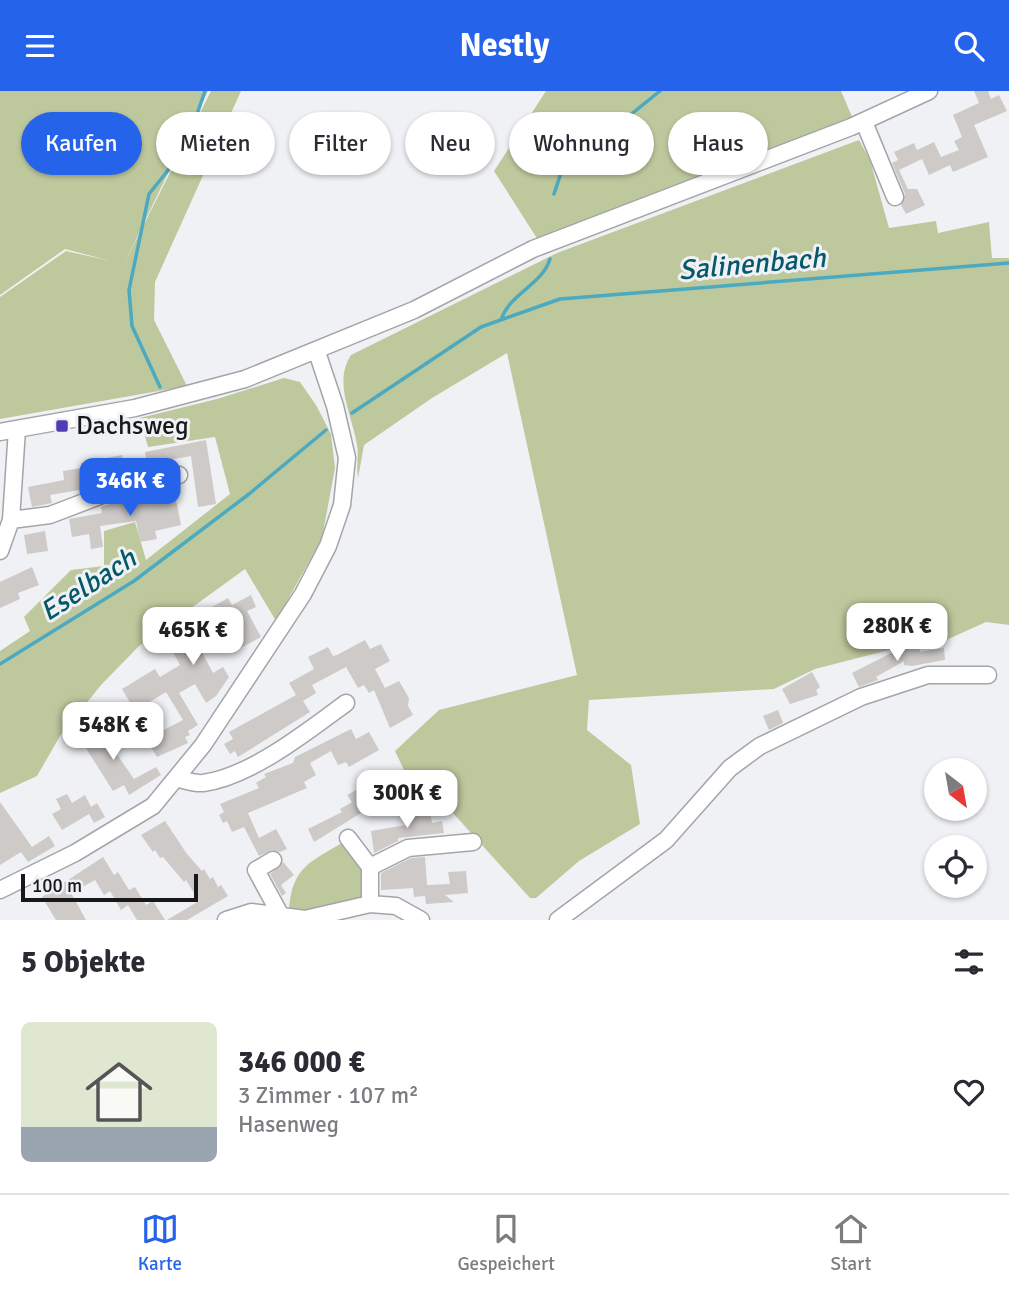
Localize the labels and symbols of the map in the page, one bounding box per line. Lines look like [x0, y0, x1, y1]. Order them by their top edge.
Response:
water label: Salinenbach [677, 241, 828, 287]
place label: Dachsweg [76, 410, 189, 442]
marker: Dachsweg [54, 418, 70, 434]
pin: 346K € [73, 459, 187, 518]
water label: Eselbach [34, 541, 143, 629]
pin: 280K € [840, 603, 954, 663]
pin: 465K € [136, 607, 250, 667]
pin: 548K € [56, 703, 170, 762]
north arrow [924, 758, 987, 821]
pin: 300K € [350, 771, 464, 830]
scale bar [21, 871, 198, 903]

